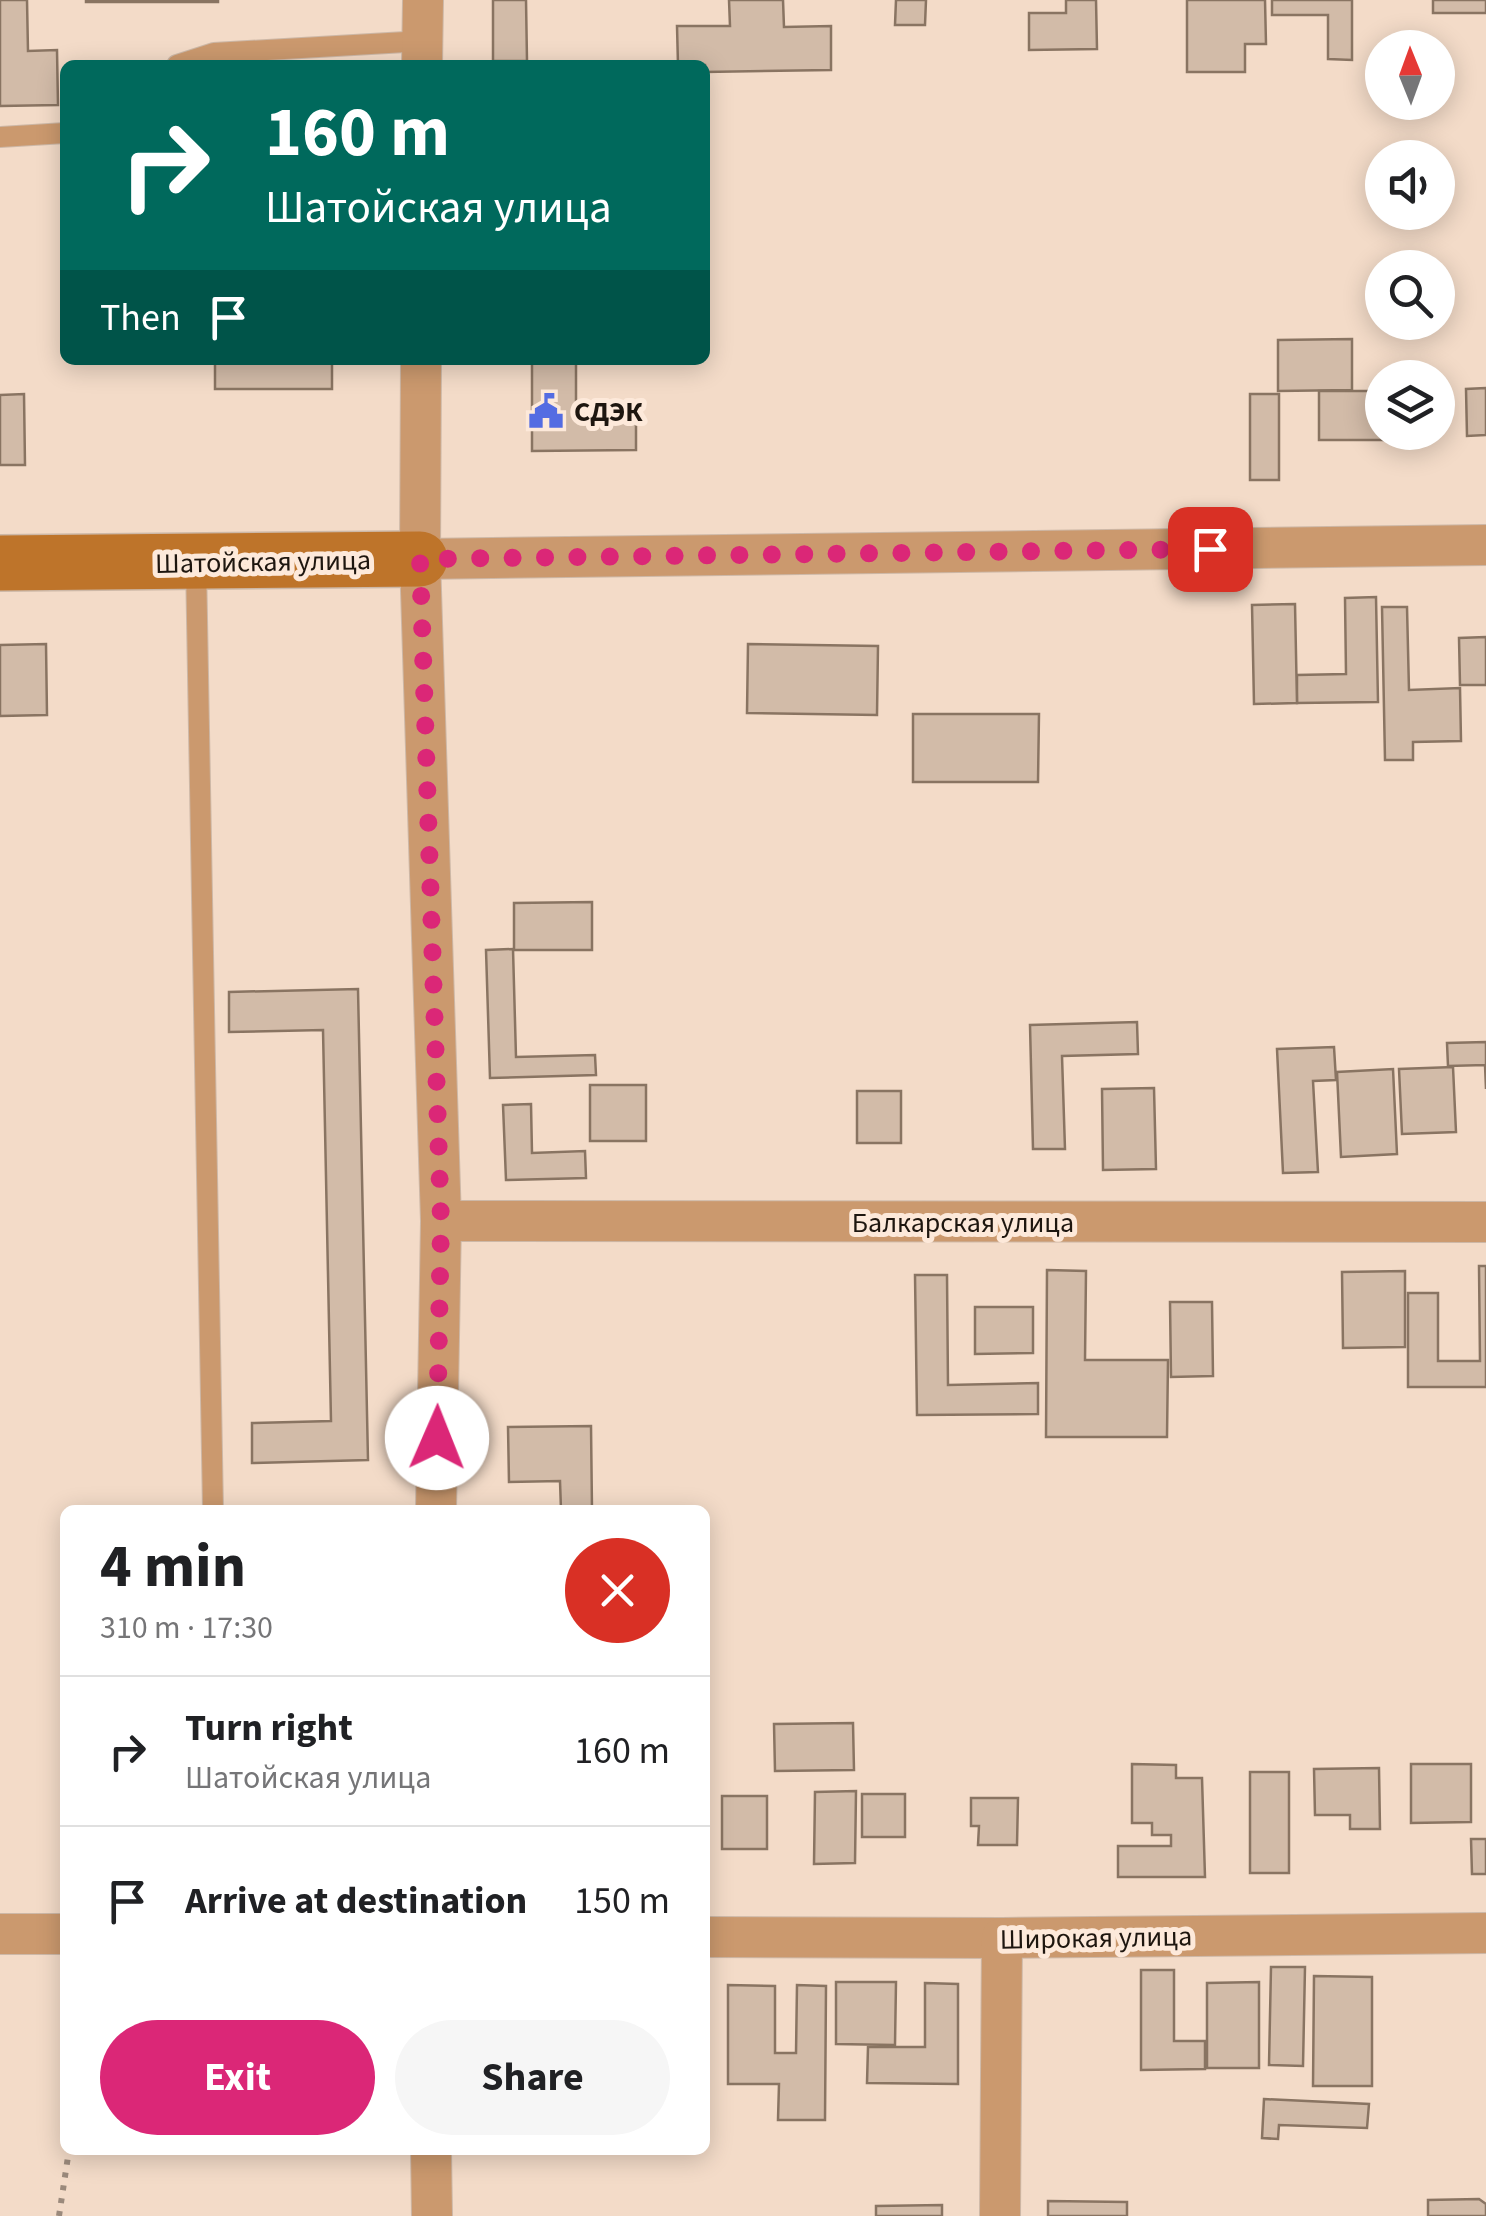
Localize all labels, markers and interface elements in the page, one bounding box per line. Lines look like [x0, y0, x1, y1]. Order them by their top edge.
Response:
north arrow [1365, 30, 1455, 120]
map controls [1365, 30, 1455, 450]
text: 160 m [265, 83, 450, 183]
icon: right [100, 100, 230, 230]
button: sound [1365, 140, 1455, 230]
text: Шатойская улица [265, 176, 612, 240]
button: search [1365, 250, 1455, 340]
icon: arrive [201, 290, 256, 345]
text: Then [100, 291, 181, 345]
button: layers [1365, 360, 1455, 450]
public building icon: СДЭК [527, 392, 565, 430]
place label: СДЭК [574, 392, 643, 432]
pin [1168, 507, 1253, 592]
icon: arrive [1183, 522, 1238, 577]
street label: Шатойская улица [155, 540, 371, 584]
street label: Балкарская улица [852, 1203, 1074, 1243]
position arrow [385, 1386, 489, 1490]
text: 4 min [100, 1525, 246, 1610]
button: close [565, 1538, 670, 1643]
text: 310 m · 17:30 [100, 1605, 273, 1651]
text: Turn right [185, 1701, 353, 1755]
icon: right [100, 1724, 155, 1779]
text: 160 m [574, 1724, 670, 1778]
text: Шатойская улица [185, 1755, 431, 1801]
icon: arrive [100, 1874, 155, 1929]
text: Arrive at destination [185, 1874, 527, 1928]
text: 150 m [574, 1874, 670, 1928]
street label: Широкая улица [1000, 1916, 1192, 1960]
button: Exit [100, 2020, 375, 2135]
button: Share [395, 2020, 670, 2135]

